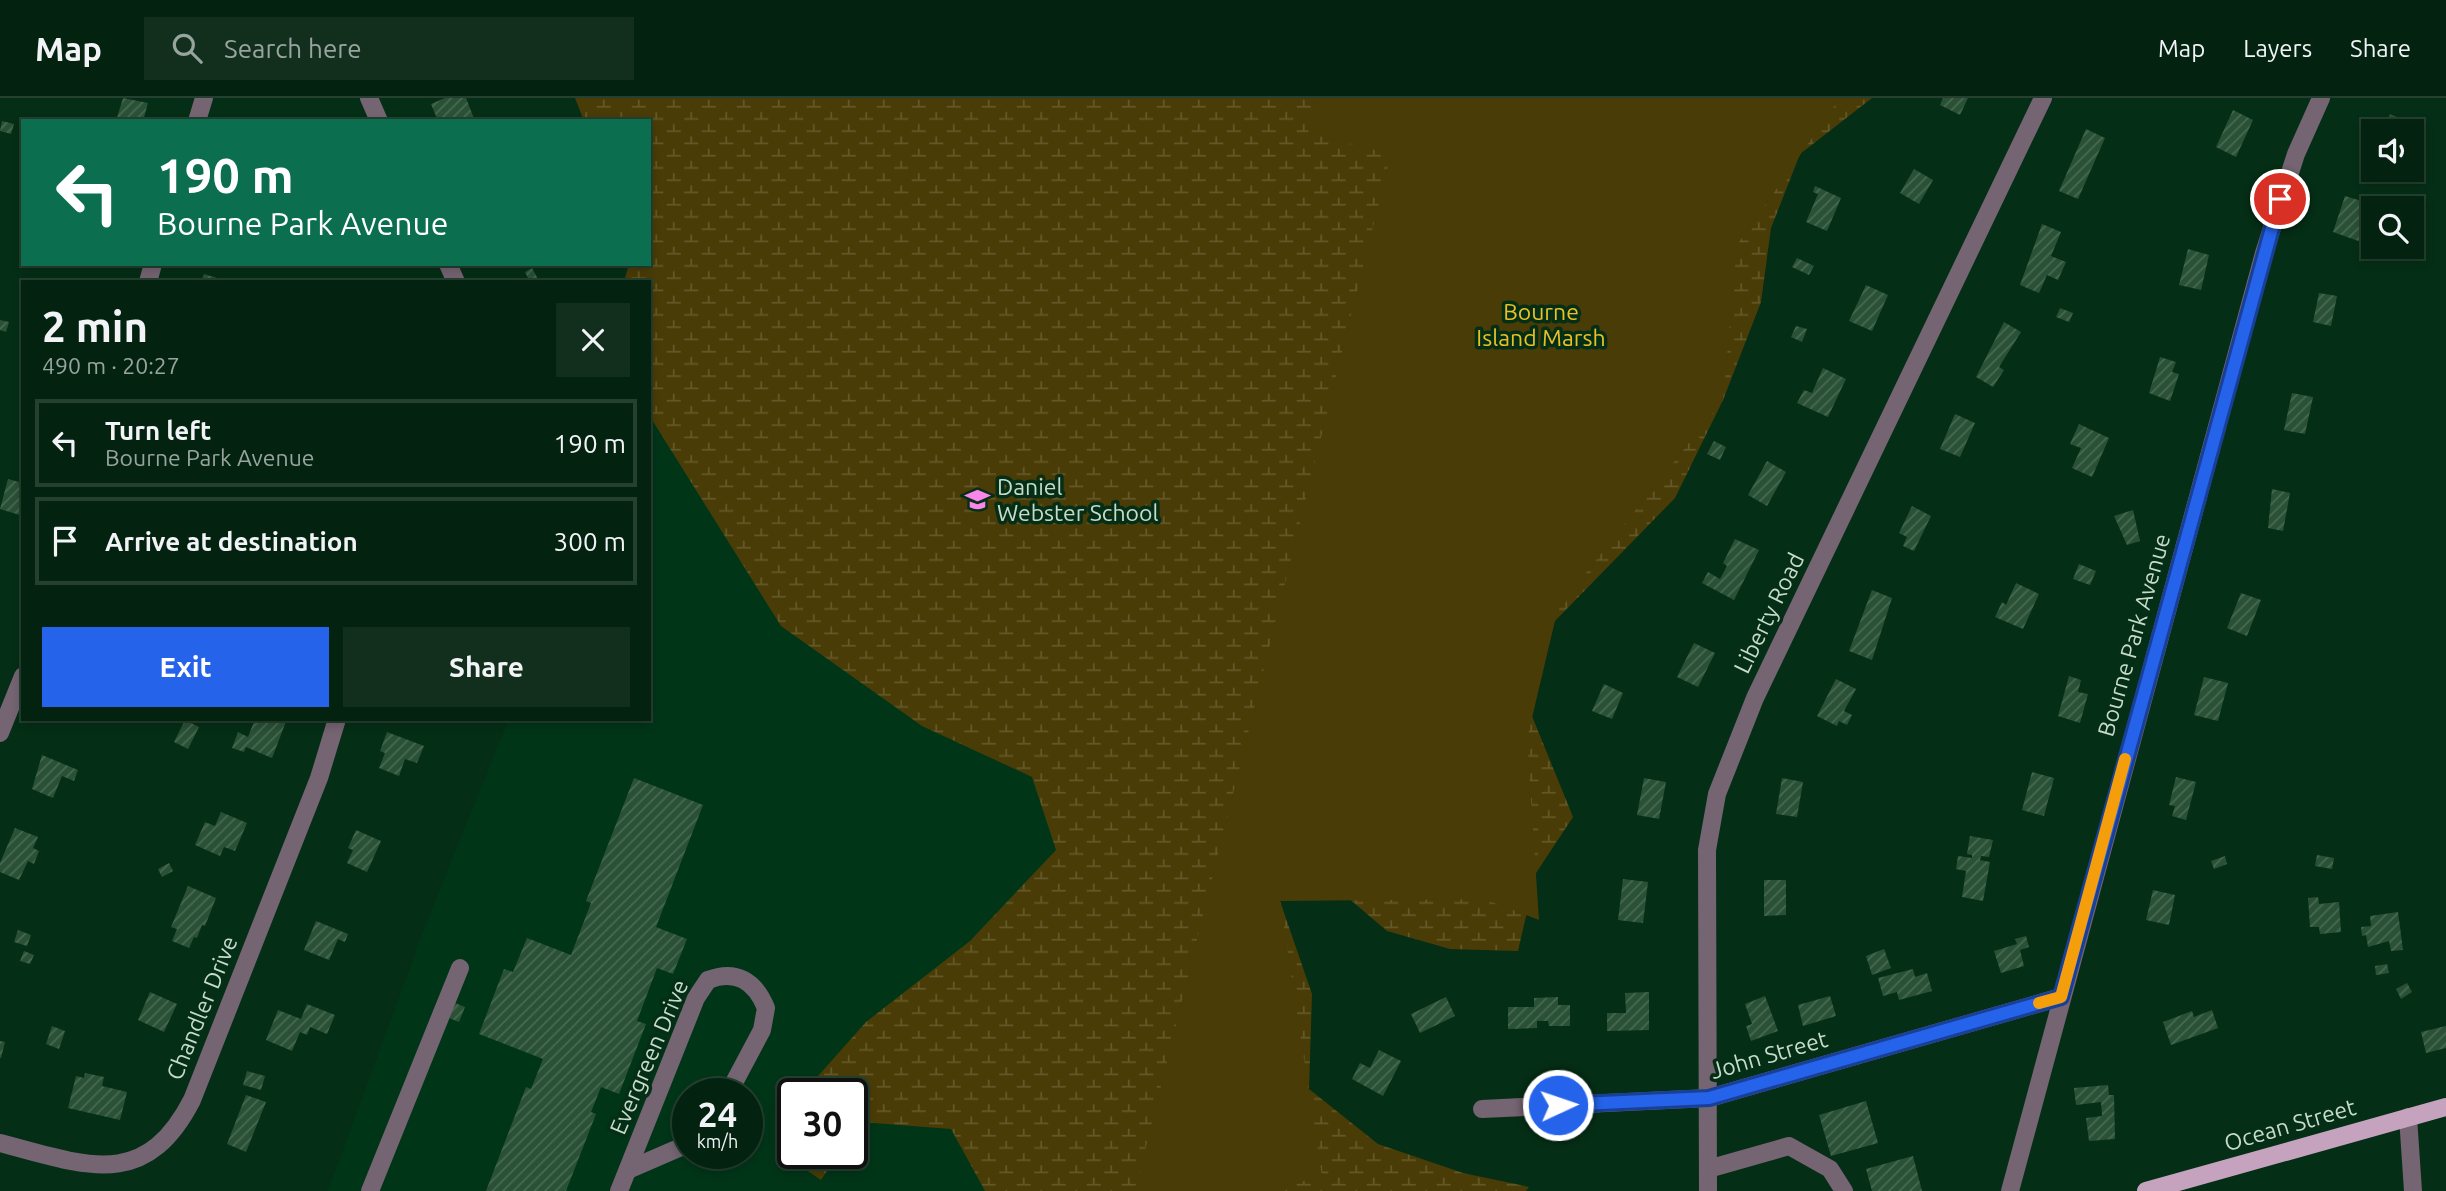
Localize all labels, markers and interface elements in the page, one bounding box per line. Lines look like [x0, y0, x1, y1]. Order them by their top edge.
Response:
search box [144, 17, 634, 80]
icon: search [168, 29, 206, 67]
text: Map [35, 30, 102, 67]
text: Search here [224, 34, 362, 63]
text: Map [2158, 35, 2205, 62]
text: Layers [2243, 35, 2312, 62]
text: Share [2350, 35, 2411, 62]
map controls [2361, 119, 2424, 259]
button: sound [2361, 119, 2424, 182]
icon: left [42, 147, 133, 238]
text: 190 m [157, 147, 294, 202]
pin [2250, 169, 2310, 229]
icon: arrive [2261, 180, 2299, 218]
button: search [2361, 196, 2424, 259]
text: Bourne Park Avenue [157, 205, 448, 241]
park label: Bourne Island Marsh [1476, 299, 1606, 350]
text: 2 min [42, 303, 148, 350]
button: close [556, 303, 630, 377]
text: 490 m · 20:27 [42, 353, 180, 378]
text: Turn left [105, 416, 211, 445]
icon: left [46, 424, 84, 462]
text: 190 m [554, 429, 626, 458]
text: Bourne Park Avenue [105, 445, 314, 470]
place label: Daniel Webster School [997, 474, 1159, 525]
school or university icon: Daniel Webster School [963, 486, 991, 514]
icon: arrive [46, 522, 84, 560]
text: Arrive at destination [105, 527, 358, 556]
text: 300 m [554, 527, 626, 556]
street label: Bourne Park Avenue [2093, 531, 2174, 739]
street label: Liberty Road [1729, 549, 1808, 677]
button: Exit [42, 627, 329, 707]
button: Share [343, 627, 630, 707]
street label: Chandler Drive [161, 932, 242, 1083]
street label: Evergreen Drive [605, 976, 692, 1138]
street label: John Street [1707, 1026, 1830, 1083]
position arrow [1521, 1068, 1595, 1142]
speed limit sign: 30 [777, 1078, 868, 1169]
text: 24 [698, 1094, 737, 1134]
street label: Ocean Street [2221, 1094, 2358, 1155]
text: km/h [697, 1131, 738, 1151]

